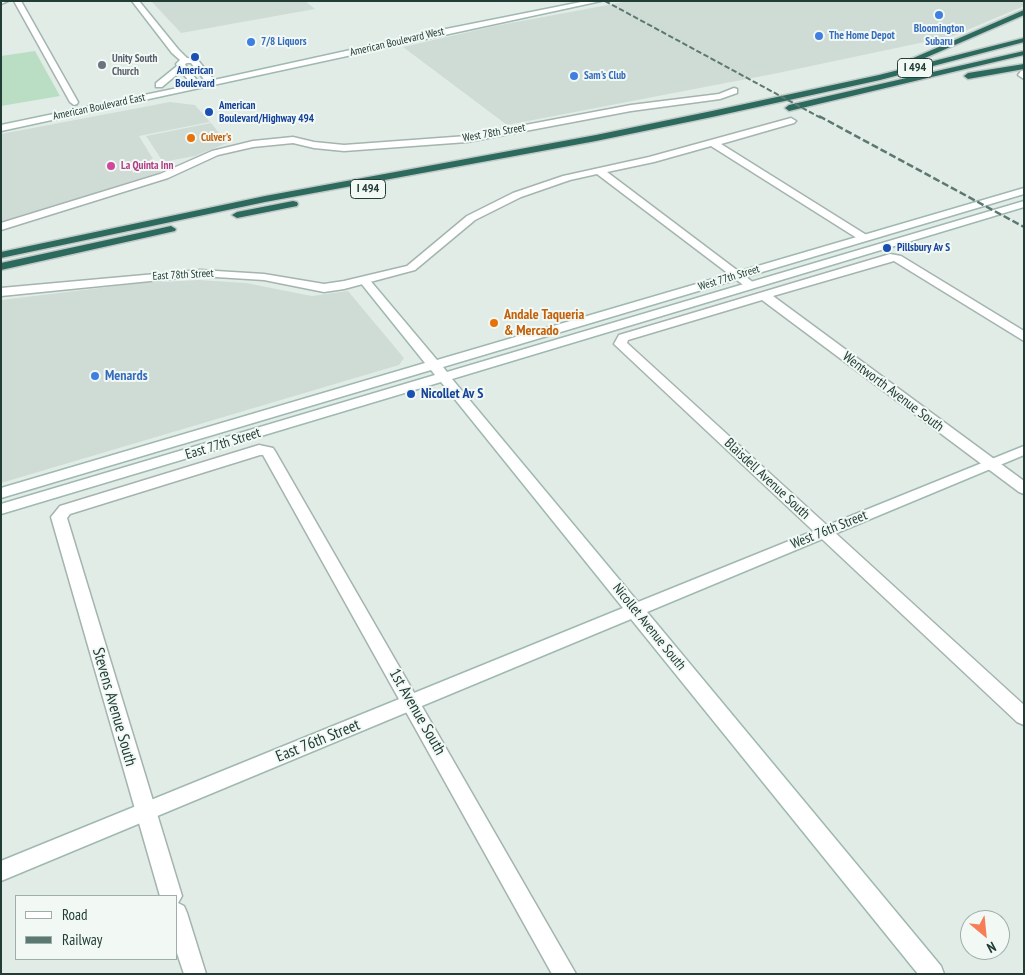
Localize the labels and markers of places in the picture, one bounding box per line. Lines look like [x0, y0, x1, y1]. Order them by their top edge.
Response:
marker: Bloomington Subaru [933, 9, 945, 21]
place label: Bloomington Subaru [914, 22, 964, 48]
place label: The Home Depot [829, 29, 895, 43]
marker: The Home Depot [813, 30, 825, 42]
place label: 7/8 Liquors [261, 35, 306, 49]
marker: 7/8 Liquors [245, 36, 257, 48]
marker: American Boulevard [189, 51, 201, 63]
place label: Unity South Church [112, 52, 157, 78]
marker: Unity South Church [96, 59, 108, 71]
place label: American Boulevard [175, 64, 215, 90]
place label: Sam's Club [584, 69, 626, 83]
marker: Sam's Club [568, 70, 580, 82]
place label: American Boulevard/Highway 494 [219, 99, 314, 125]
marker: American Boulevard/Highway 494 [203, 106, 215, 118]
place label: Culver's [201, 131, 231, 145]
marker: Culver's [185, 132, 197, 144]
place label: La Quinta Inn [121, 159, 173, 173]
marker: La Quinta Inn [105, 160, 117, 172]
place label: Pillsbury Av S [897, 241, 950, 255]
marker: Pillsbury Av S [881, 242, 893, 254]
place label: Andale Taqueria & Mercado [504, 307, 584, 340]
marker: Andale Taqueria & Mercado [488, 317, 500, 329]
place label: Menards [105, 368, 148, 384]
marker: Menards [89, 370, 101, 382]
place label: Nicollet Av S [421, 386, 483, 402]
marker: Nicollet Av S [405, 388, 417, 400]

